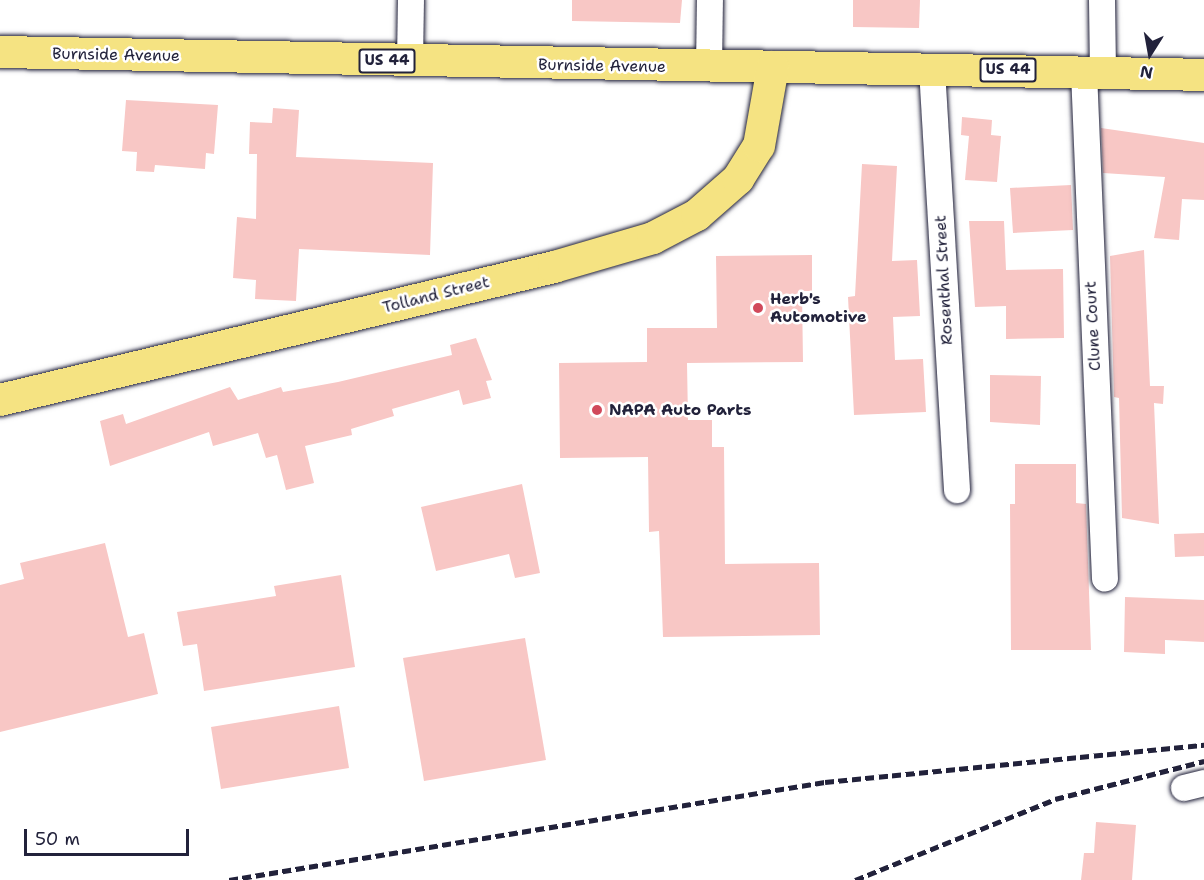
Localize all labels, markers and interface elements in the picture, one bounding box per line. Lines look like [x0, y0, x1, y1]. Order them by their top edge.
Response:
north arrow [1120, 24, 1180, 84]
street label: Burnside Avenue [52, 44, 180, 66]
road number: US 44 [358, 49, 416, 73]
street label: Burnside Avenue [538, 55, 666, 77]
road number: US 44 [980, 58, 1036, 82]
text: N [1138, 61, 1155, 84]
street label: Rosenthal Street [931, 215, 957, 345]
street label: Tolland Street [381, 272, 491, 318]
street label: Clune Court [1081, 281, 1105, 371]
place label: Herb's Automotive [770, 289, 867, 327]
marker: Herb's Automotive [751, 301, 765, 315]
place label: NAPA Auto Parts [609, 400, 752, 420]
marker: NAPA Auto Parts [590, 403, 604, 417]
scale bar [27, 817, 192, 855]
text: 50 m [35, 827, 80, 851]

